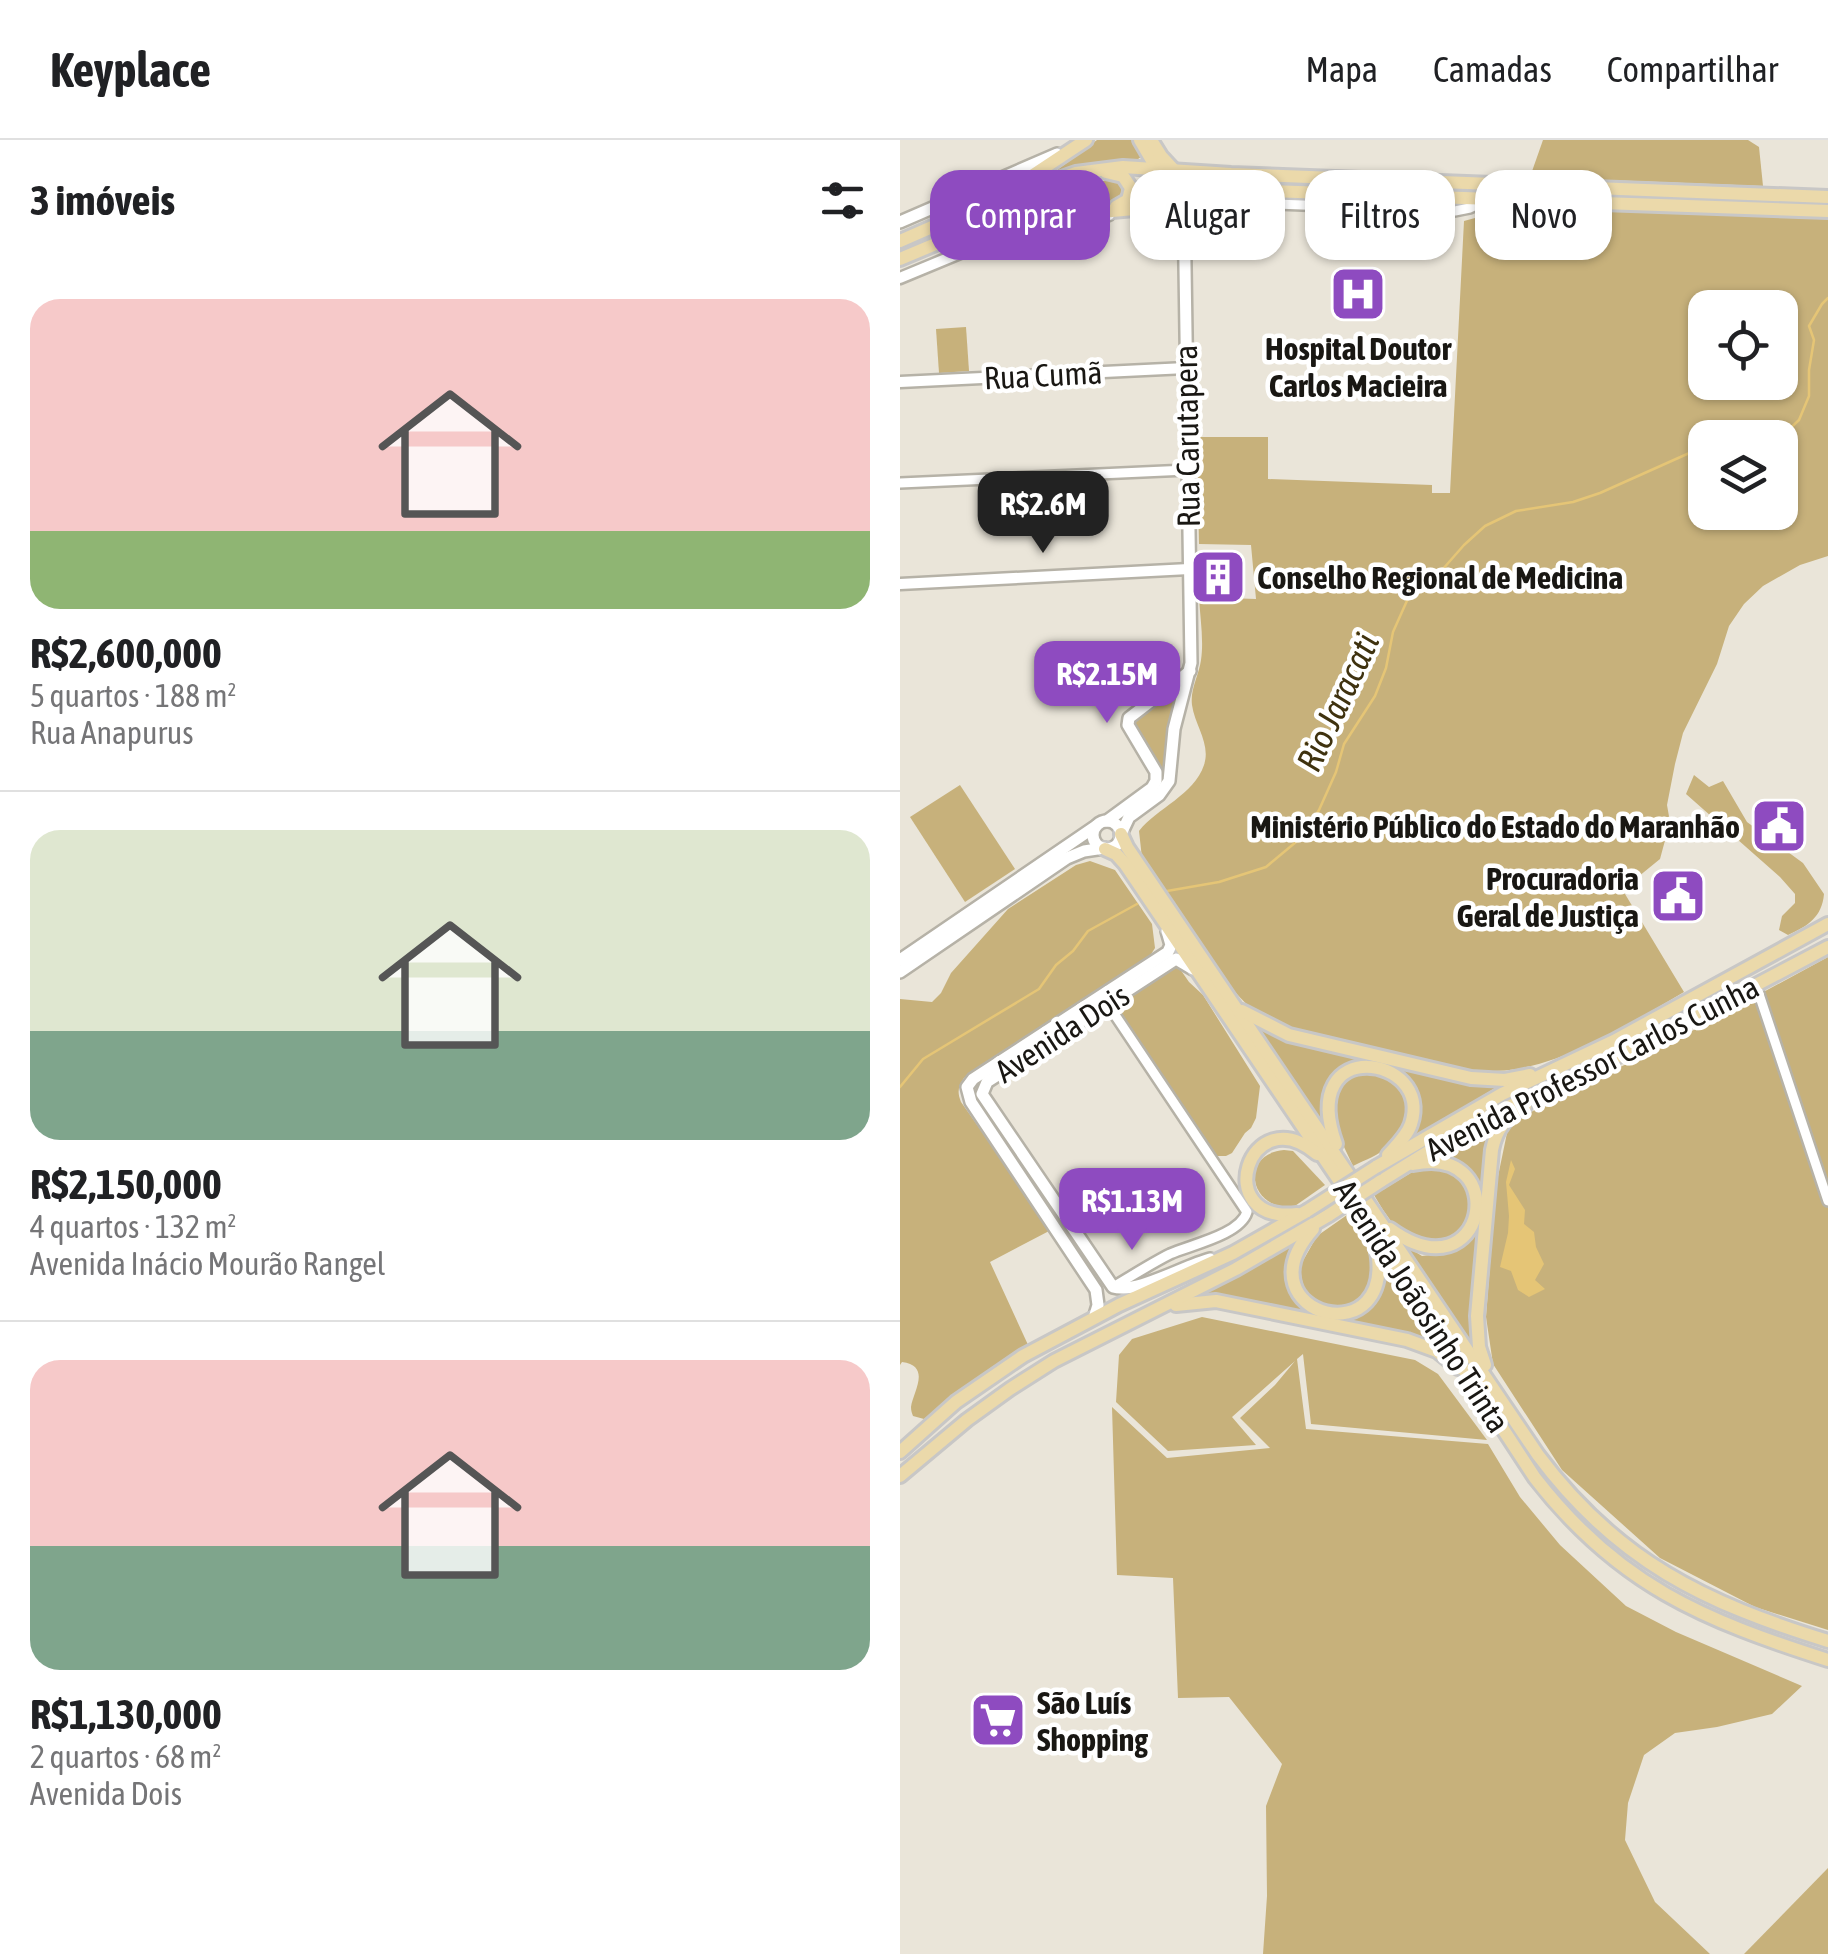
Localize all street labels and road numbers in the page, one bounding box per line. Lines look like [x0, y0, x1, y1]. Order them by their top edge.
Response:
street label: Rua Carutapera [1167, 345, 1207, 527]
street label: Rua Cumã [983, 353, 1103, 397]
street label: Avenida Professor Carlos Cunha [1419, 968, 1765, 1168]
street label: Avenida Dois [988, 976, 1136, 1090]
street label: Avenida Joãosinho Trinta [1327, 1173, 1517, 1439]

